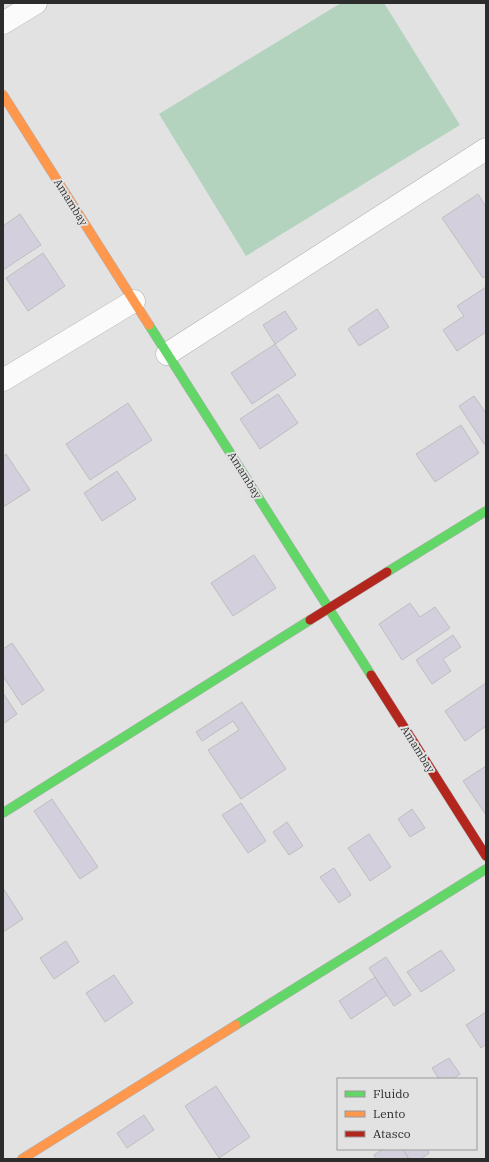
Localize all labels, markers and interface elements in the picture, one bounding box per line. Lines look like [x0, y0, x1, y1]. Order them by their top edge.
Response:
street label: Amambay [51, 176, 91, 228]
street label: Amambay [225, 449, 265, 501]
street label: Amambay [398, 723, 438, 775]
legend [337, 1078, 477, 1150]
text: Fluido [373, 1086, 410, 1101]
text: Lento [373, 1106, 405, 1121]
text: Atasco [373, 1126, 411, 1141]

